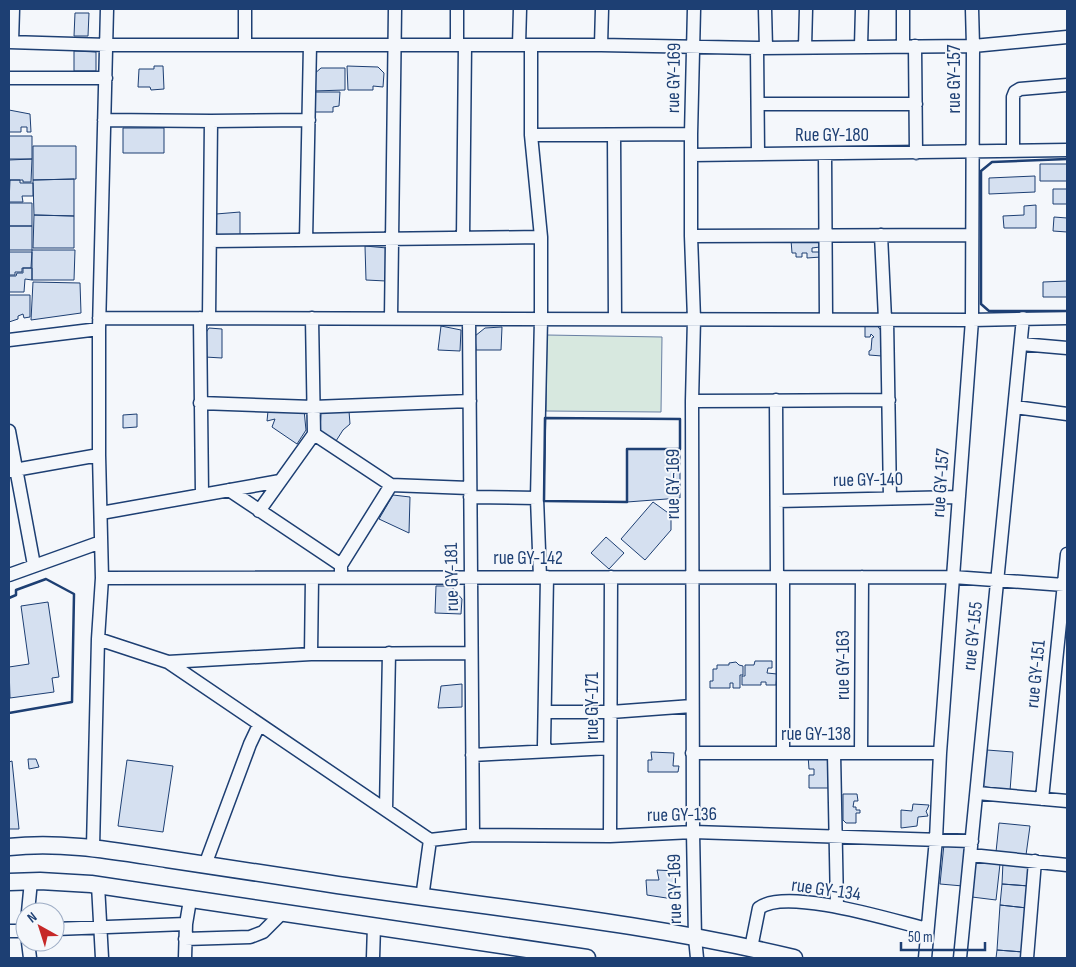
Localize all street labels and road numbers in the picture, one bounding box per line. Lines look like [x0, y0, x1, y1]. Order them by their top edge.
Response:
street label: rue GY-169 [662, 43, 686, 113]
street label: rue GY-157 [943, 44, 966, 113]
street label: Rue GY-180 [795, 124, 869, 147]
street label: rue GY-157 [927, 447, 955, 518]
street label: rue GY-169 [662, 449, 685, 519]
street label: rue GY-140 [833, 468, 903, 492]
street label: rue GY-181 [440, 542, 464, 612]
street label: rue GY-142 [493, 547, 563, 570]
street label: rue GY-155 [958, 600, 988, 672]
street label: rue GY-163 [832, 630, 855, 700]
street label: rue GY-151 [1021, 639, 1051, 709]
street label: rue GY-171 [581, 672, 604, 740]
street label: rue GY-138 [781, 723, 851, 746]
street label: rue GY-136 [647, 803, 717, 827]
street label: rue GY-169 [663, 854, 687, 924]
street label: rue GY-134 [790, 874, 862, 906]

